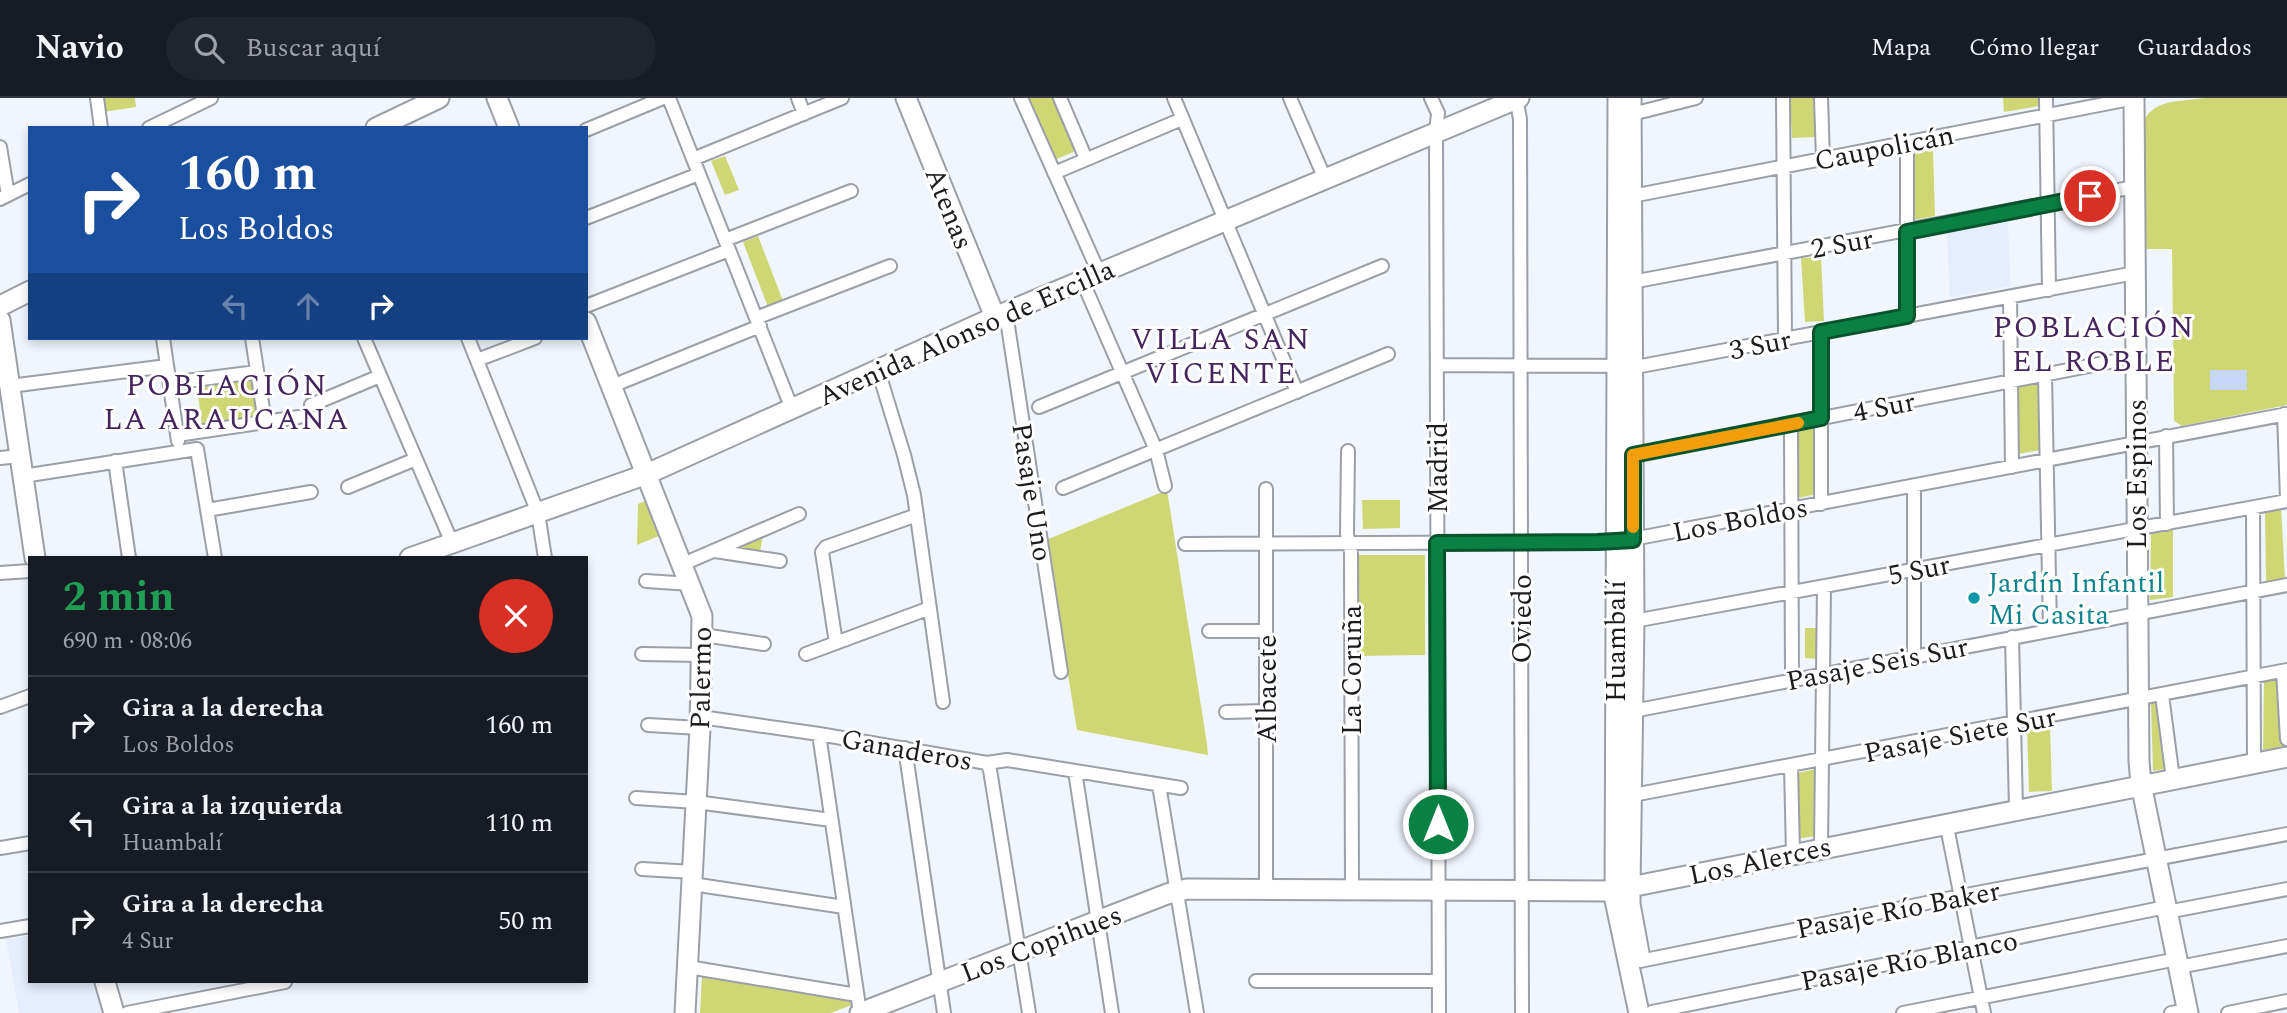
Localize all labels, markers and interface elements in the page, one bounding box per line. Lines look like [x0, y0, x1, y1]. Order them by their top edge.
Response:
search box [166, 17, 656, 80]
text: Navio [35, 23, 124, 73]
text: Buscar aquí [246, 28, 381, 68]
icon: search [190, 29, 228, 67]
text: Mapa [1871, 30, 1931, 66]
text: Cómo llegar [1969, 30, 2099, 66]
text: Guardados [2137, 30, 2252, 66]
street label: Caupolicán [1811, 114, 1958, 183]
text: 160 m [178, 137, 317, 212]
icon: right [63, 154, 154, 245]
street label: Atenas [913, 161, 985, 256]
pin [2060, 166, 2120, 226]
icon: arrive [2071, 177, 2109, 215]
text: Los Boldos [178, 205, 334, 254]
street label: 2 Sur [1808, 218, 1877, 271]
street label: Avenida Alonso de Ercilla [811, 248, 1122, 418]
icon: left [216, 287, 254, 325]
icon: ahead [289, 287, 327, 325]
icon: right [362, 287, 400, 325]
district label: POBLACIÓN EL ROBLE [1993, 305, 2195, 385]
district label: VILLA SAN VICENTE [1130, 317, 1312, 397]
street label: 3 Sur [1725, 318, 1795, 373]
district label: POBLACIÓN LA ARAUCANA [103, 363, 351, 443]
street label: 4 Sur [1849, 380, 1919, 435]
street label: Los Espinos [2116, 399, 2159, 549]
street label: Pasaje Uno [999, 420, 1064, 565]
street label: Madrid [1417, 422, 1460, 514]
street label: Los Boldos [1669, 486, 1812, 555]
street label: 5 Sur [1884, 543, 1954, 598]
place label: Jardín Infantil Mi Casita [1988, 562, 2164, 637]
text: 2 min [63, 566, 175, 629]
street label: Oviedo [1501, 574, 1544, 664]
button: close [479, 579, 553, 653]
street label: Huambalí [1595, 579, 1638, 702]
marker: Jardín Infantil Mi Casita [1966, 590, 1982, 606]
street label: La Coruña [1331, 604, 1374, 735]
text: 690 m · 08:06 [63, 624, 192, 659]
street label: Palermo [679, 626, 724, 730]
street label: Pasaje Seis Sur [1783, 626, 1972, 703]
street label: Albacete [1246, 635, 1289, 743]
text: Gira a la derecha [122, 688, 324, 728]
street label: Pasaje Siete Sur [1860, 696, 2060, 775]
text: 160 m [485, 705, 553, 745]
icon: right [63, 706, 101, 744]
street label: Ganaderos [838, 718, 976, 783]
text: Los Boldos [122, 728, 234, 763]
text: Gira a la izquierda [122, 786, 343, 826]
position arrow [1401, 787, 1475, 861]
text: 110 m [485, 803, 553, 843]
icon: left [63, 804, 101, 842]
street label: Los Alerces [1685, 825, 1835, 898]
text: Huambalí [122, 826, 222, 861]
street label: Pasaje Río Baker [1792, 870, 2004, 951]
text: Gira a la derecha [122, 884, 324, 924]
street label: Los Copihues [955, 894, 1128, 995]
text: 50 m [498, 901, 553, 941]
icon: right [63, 902, 101, 940]
street label: Pasaje Río Blanco [1797, 919, 2022, 1004]
text: 4 Sur [122, 924, 174, 959]

